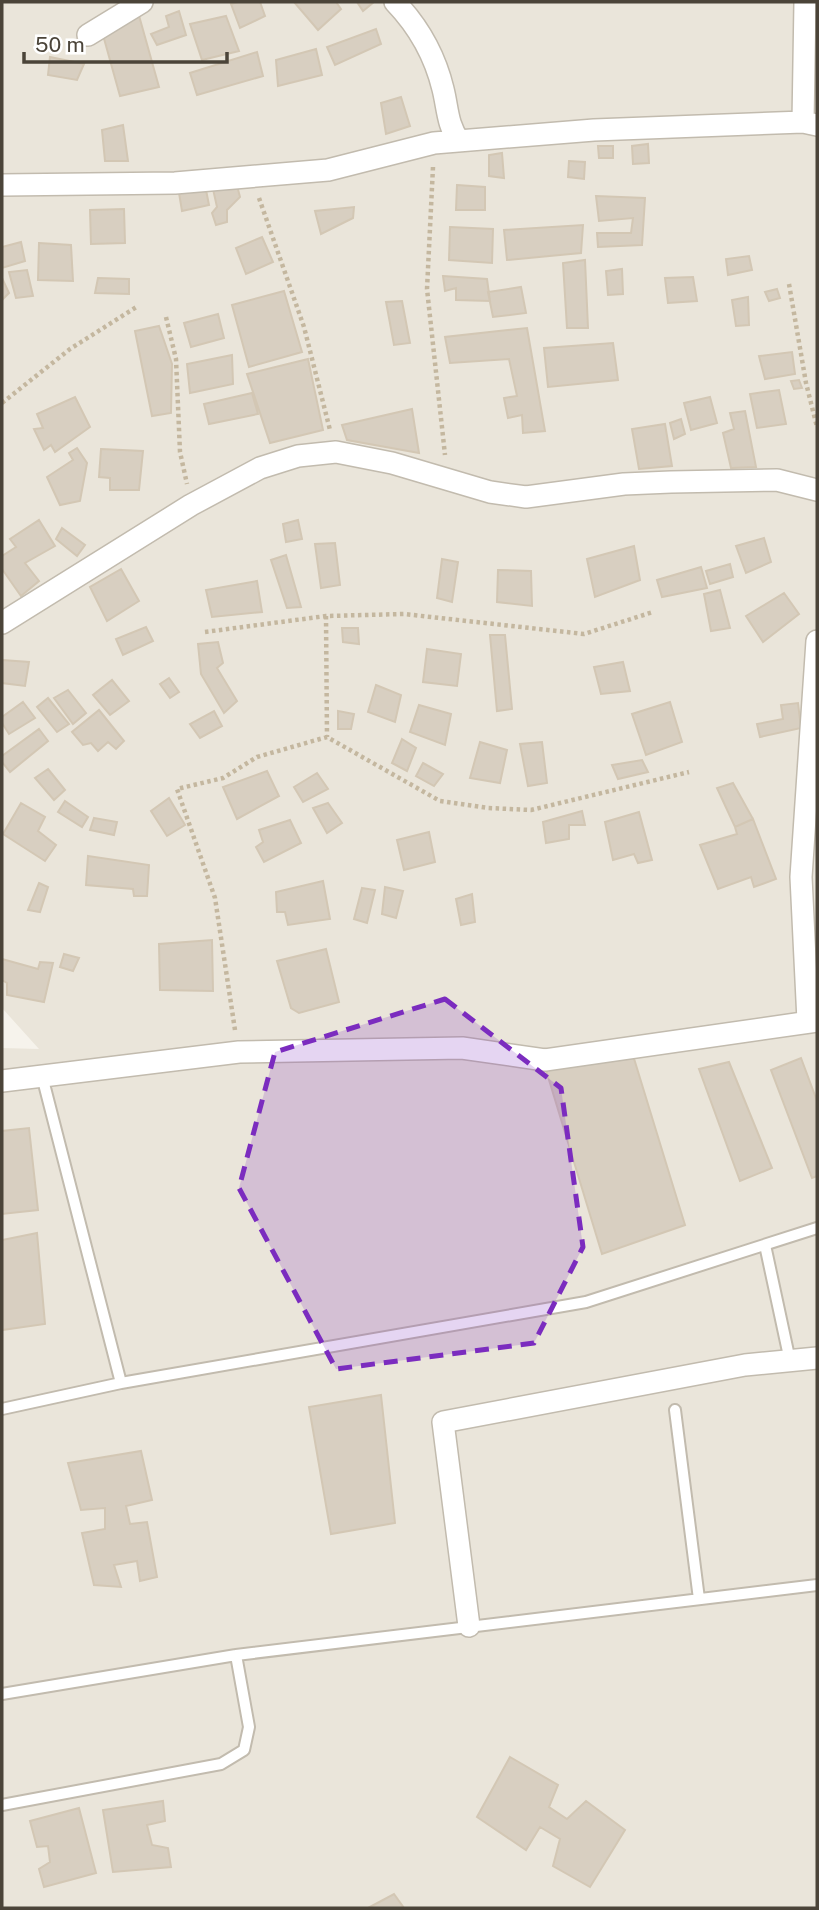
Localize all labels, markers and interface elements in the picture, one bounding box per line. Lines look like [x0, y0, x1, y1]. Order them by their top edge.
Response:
scale bar [24, 21, 228, 65]
text: 50 m [35, 32, 85, 57]

